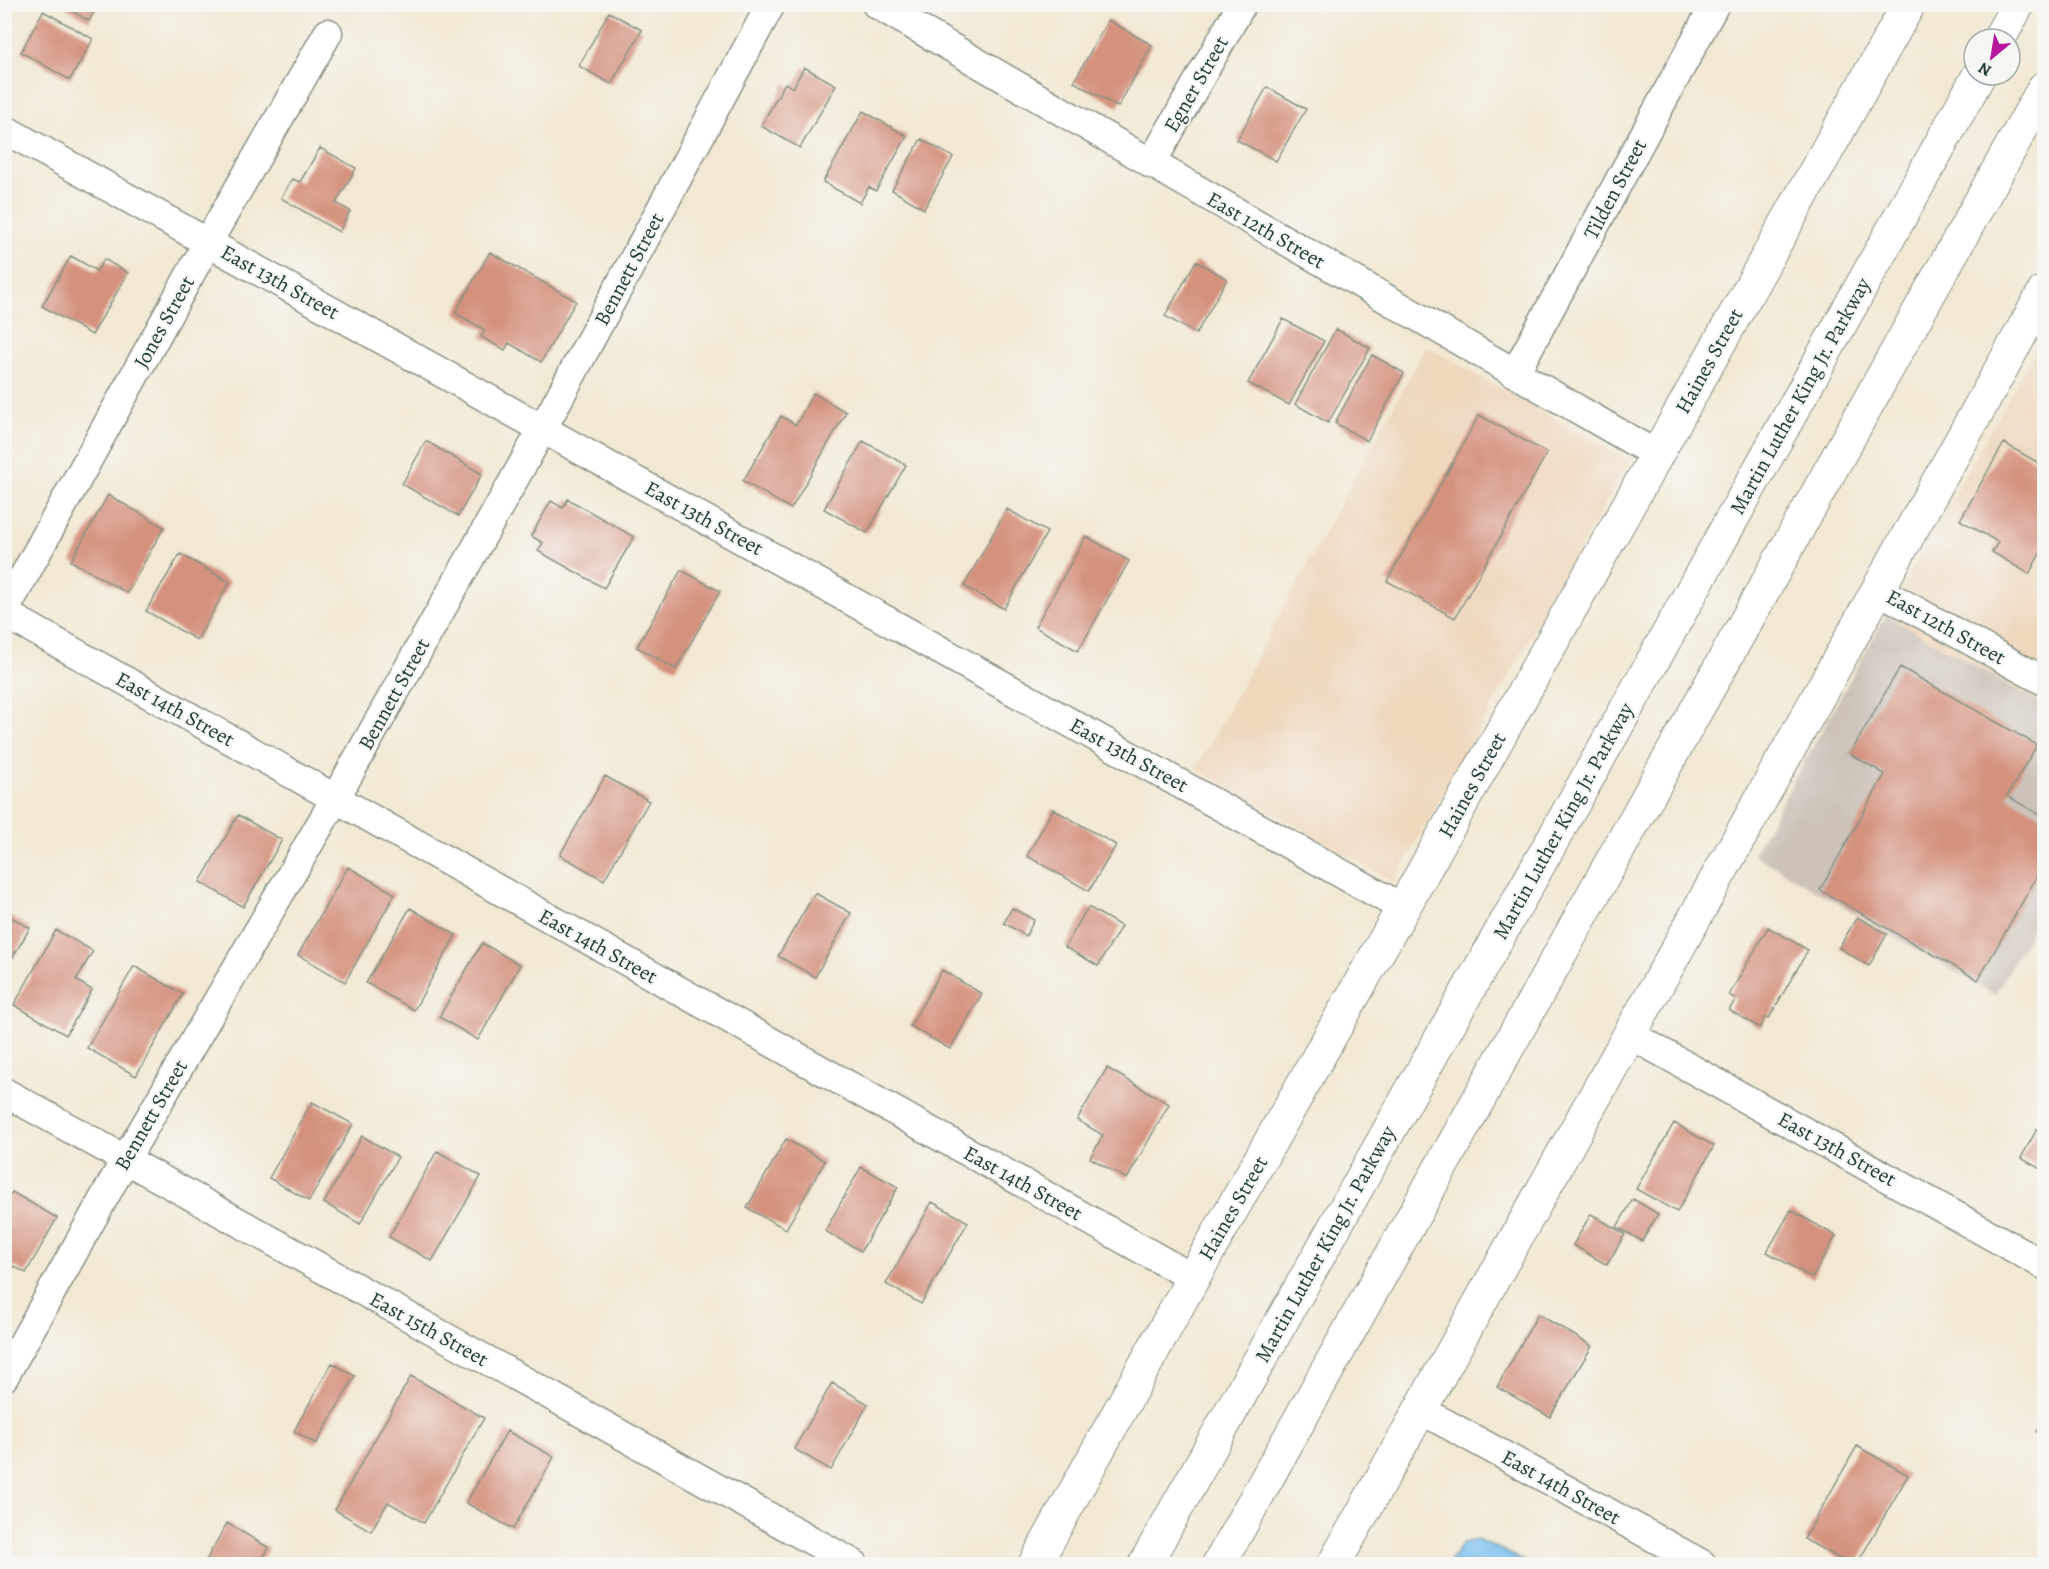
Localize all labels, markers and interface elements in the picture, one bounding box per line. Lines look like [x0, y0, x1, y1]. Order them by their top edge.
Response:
north arrow [1962, 27, 2022, 87]
street label: Egner Street [1157, 31, 1235, 137]
text: N [1974, 57, 1996, 82]
street label: Tilden Street [1577, 134, 1653, 244]
street label: East 12th Street [1202, 185, 1330, 275]
street label: Bennett Street [588, 208, 670, 330]
street label: East 13th Street [216, 238, 344, 326]
street label: Jones Street [127, 271, 201, 373]
street label: Martin Luther King Jr. Parkway [1723, 272, 1877, 519]
street label: Haines Street [1669, 303, 1749, 419]
street label: East 13th Street [640, 474, 768, 562]
street label: East 12th Street [1881, 583, 2011, 671]
street label: Bennett Street [352, 633, 436, 755]
street label: East 14th Street [111, 665, 240, 753]
street label: Martin Luther King Jr. Parkway [1486, 697, 1640, 944]
street label: East 13th Street [1065, 711, 1193, 799]
street label: Haines Street [1432, 727, 1512, 843]
street label: East 14th Street [534, 902, 663, 990]
street label: Bennett Street [108, 1054, 194, 1176]
street label: East 13th Street [1773, 1105, 1901, 1193]
street label: Martin Luther King Jr. Parkway [1248, 1120, 1402, 1367]
street label: East 14th Street [959, 1139, 1088, 1227]
street label: Haines Street [1192, 1151, 1274, 1265]
street label: East 15th Street [365, 1285, 493, 1373]
street label: East 14th Street [1497, 1443, 1626, 1531]

